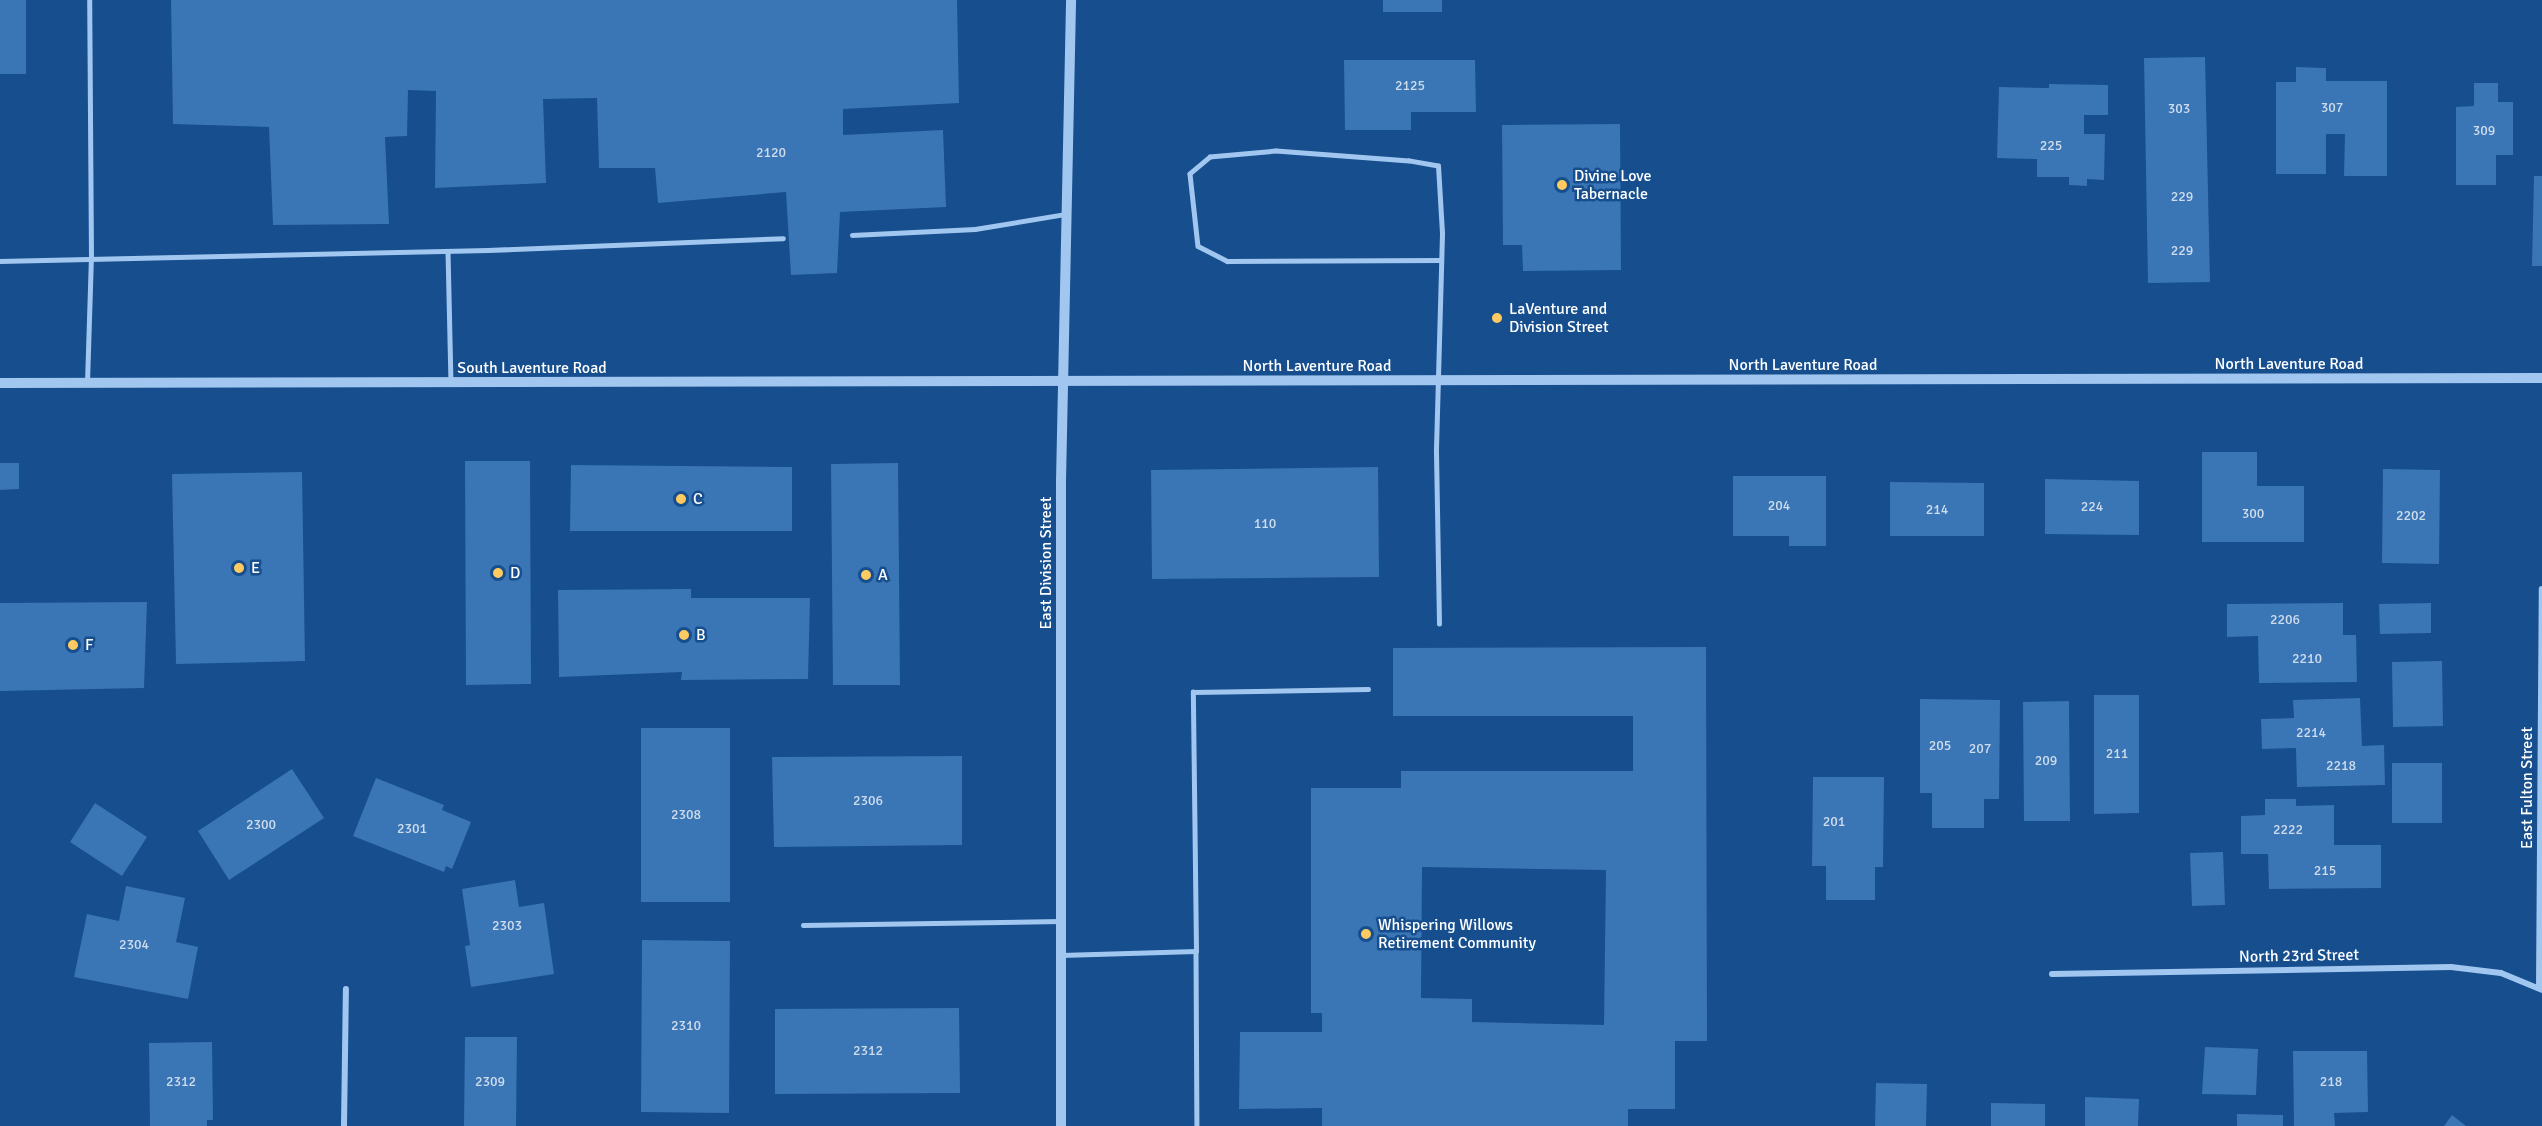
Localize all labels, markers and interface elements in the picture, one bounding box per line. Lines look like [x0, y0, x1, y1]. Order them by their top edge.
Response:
house number: 2125 [1395, 78, 1425, 94]
house number: 307 [2321, 100, 2343, 116]
house number: 303 [2168, 101, 2190, 117]
house number: 309 [2473, 123, 2495, 139]
house number: 225 [2040, 138, 2062, 154]
house number: 2120 [756, 145, 786, 161]
place label: Divine Love Tabernacle [1574, 166, 1651, 204]
marker: Divine Love Tabernacle [1555, 178, 1569, 192]
house number: 229 [2171, 189, 2193, 205]
house number: 229 [2171, 243, 2193, 259]
place label: LaVenture and Division Street [1509, 299, 1609, 337]
marker: LaVenture and Division Street [1490, 311, 1504, 325]
street label: North Laventure Road [2215, 354, 2363, 374]
street label: North Laventure Road [1729, 355, 1877, 375]
street label: North Laventure Road [1243, 356, 1391, 376]
street label: South Laventure Road [457, 358, 607, 378]
place label: C [693, 489, 703, 509]
marker: C [674, 492, 688, 506]
street label: East Division Street [1036, 497, 1056, 629]
house number: 204 [1768, 498, 1790, 514]
house number: 224 [2081, 499, 2103, 515]
house number: 214 [1926, 502, 1948, 518]
house number: 300 [2242, 506, 2264, 522]
house number: 2202 [2396, 508, 2426, 524]
house number: 110 [1254, 516, 1276, 532]
place label: E [251, 558, 260, 578]
marker: E [232, 561, 246, 575]
place label: D [510, 563, 520, 583]
place label: A [878, 565, 888, 585]
marker: D [491, 566, 505, 580]
marker: A [859, 568, 873, 582]
house number: 2206 [2270, 612, 2300, 628]
place label: B [696, 625, 706, 645]
marker: B [677, 628, 691, 642]
place label: F [85, 635, 93, 655]
marker: F [66, 638, 80, 652]
house number: 2210 [2292, 651, 2322, 667]
house number: 2214 [2296, 725, 2326, 741]
street label: East Fulton Street [2517, 727, 2537, 849]
house number: 205 [1929, 738, 1951, 754]
house number: 207 [1969, 741, 1991, 757]
house number: 211 [2106, 746, 2128, 762]
house number: 209 [2035, 753, 2057, 769]
house number: 2218 [2326, 758, 2356, 774]
house number: 2306 [853, 793, 883, 809]
house number: 2308 [671, 807, 701, 823]
house number: 201 [1823, 814, 1845, 830]
house number: 2300 [246, 817, 276, 833]
house number: 2301 [397, 821, 427, 837]
house number: 2222 [2273, 822, 2303, 838]
house number: 215 [2314, 863, 2336, 879]
place label: Whispering Willows Retirement Community [1378, 915, 1536, 953]
house number: 2303 [492, 918, 522, 934]
marker: Whispering Willows Retirement Community [1359, 927, 1373, 941]
house number: 2304 [119, 937, 149, 953]
street label: North 23rd Street [2239, 945, 2359, 967]
house number: 2310 [671, 1018, 701, 1034]
house number: 2312 [853, 1043, 883, 1059]
house number: 2312 [166, 1074, 196, 1090]
house number: 2309 [475, 1074, 505, 1090]
house number: 218 [2320, 1074, 2342, 1090]

